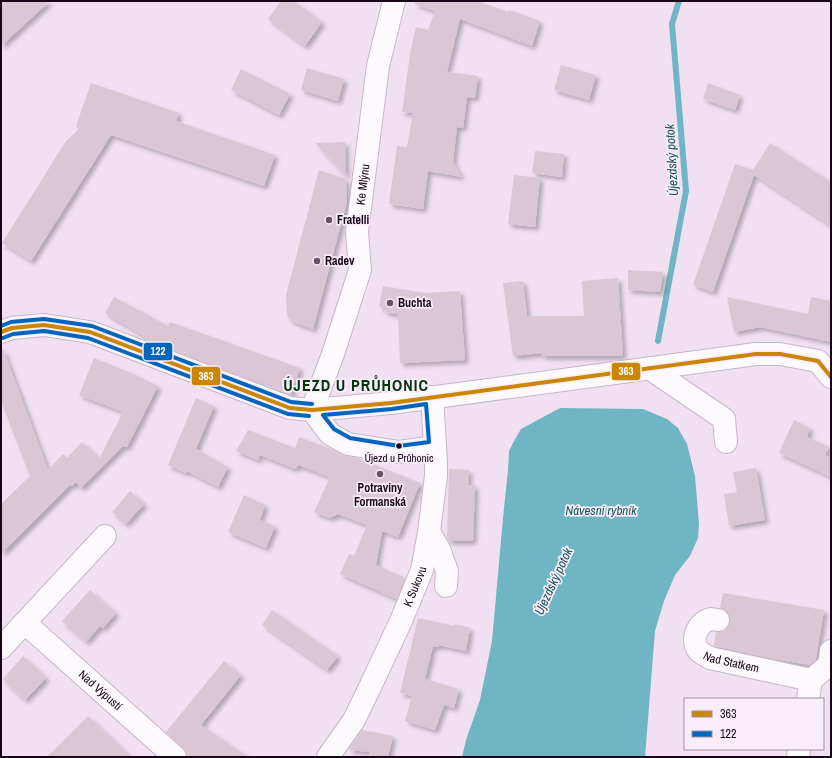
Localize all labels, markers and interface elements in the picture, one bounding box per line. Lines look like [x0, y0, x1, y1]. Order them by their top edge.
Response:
water label: Újezdský potok [661, 123, 682, 197]
street label: Ke Mlýnu [352, 163, 374, 206]
place label: Fratelli [337, 212, 370, 228]
marker: Fratelli [324, 215, 334, 225]
place label: Radev [325, 253, 355, 269]
marker: Radev [312, 256, 322, 266]
place label: Buchta [398, 295, 432, 311]
marker: Buchta [385, 298, 395, 308]
line badge: 122 [143, 342, 173, 361]
text: 122 [150, 344, 166, 358]
line badge: 363 [611, 362, 641, 381]
text: 363 [618, 364, 634, 378]
line badge: 363 [191, 366, 221, 386]
text: 363 [198, 369, 214, 383]
district label: ÚJEZD U PRŮHONIC [283, 374, 429, 396]
marker: Újezd u Průhonic [394, 441, 404, 451]
place label: Újezd u Průhonic [364, 451, 434, 465]
marker: Potraviny Formanská [375, 469, 385, 479]
place label: Potraviny Formanská [354, 480, 407, 510]
water label: Návesní rybník [565, 502, 637, 519]
water label: Újezdský potok [530, 544, 577, 618]
street label: K Sukovu [400, 565, 430, 609]
street label: Nad Statkem [700, 648, 761, 676]
street label: Nad Výpustí [75, 667, 126, 714]
legend [684, 698, 824, 750]
text: 363 [720, 706, 736, 722]
text: 122 [720, 726, 736, 742]

